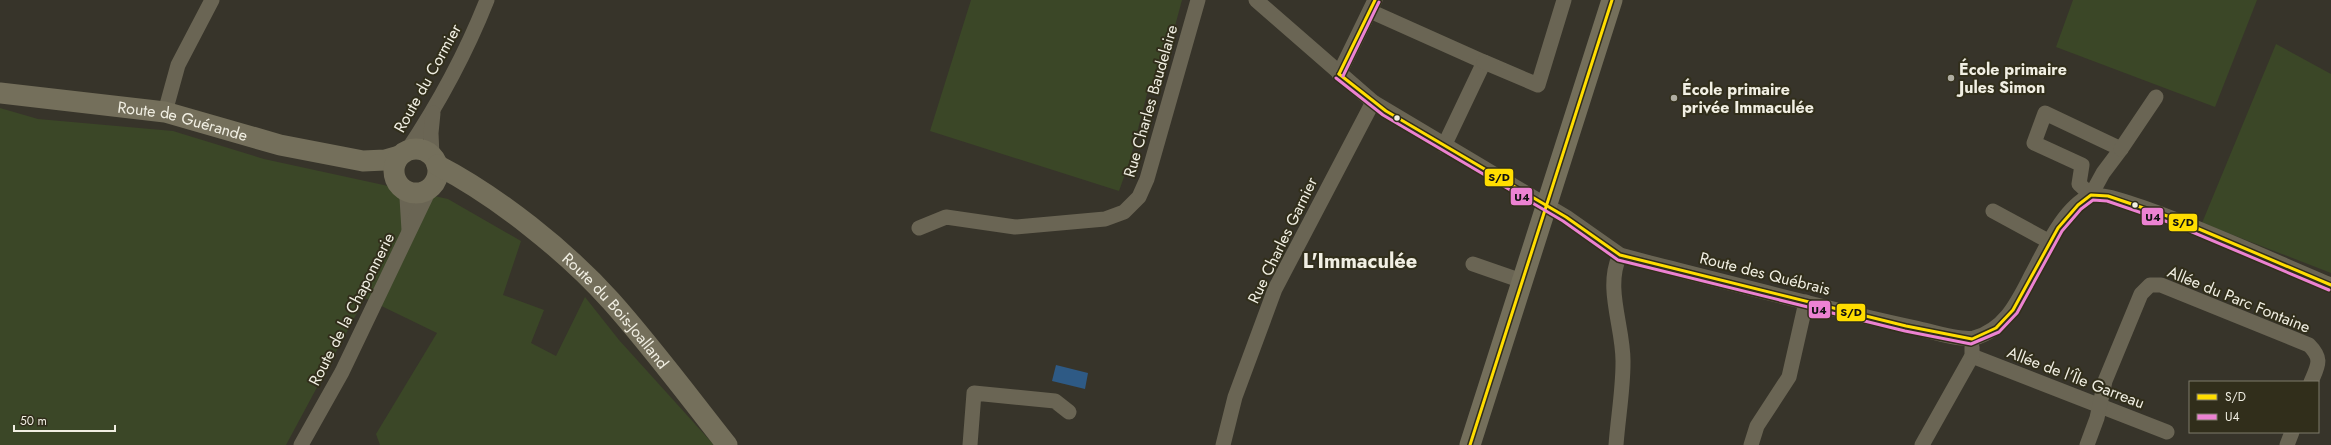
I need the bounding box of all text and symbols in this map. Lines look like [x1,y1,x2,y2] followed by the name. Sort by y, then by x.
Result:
[388,19,467,137] street label: Route du Cormier
[1118,22,1183,180] street label: Rue Charles Baudelaire
[1956,58,2067,99] place label: École primaire Jules Simon
[1946,73,1956,83] marker: École primaire Jules Simon
[1682,78,1814,119] place label: École primaire privée Immaculée
[1669,93,1679,103] marker: École primaire privée Immaculée
[116,96,250,147] street label: Route de Guérande
[1392,113,1402,123] unlabelled marker
[1484,168,1514,187] line badge: S/D
[1488,169,1510,185] text: S/D
[1242,173,1323,307] street label: Rue Charles Garnier
[1510,187,1533,206] line badge: U4
[1514,189,1530,205] text: U4
[2130,200,2140,210] unlabelled marker
[2141,207,2164,226] line badge: U4
[2145,209,2161,225] text: U4
[2168,213,2198,232] line badge: S/D
[2172,214,2194,230] text: S/D
[303,229,400,390] street label: Route de la Chaponnerie
[1697,246,1833,301] street label: Route des Québrais
[557,247,674,374] street label: Route du Bois-Joalland
[1303,247,1417,276] district label: L'Immaculée
[2164,260,2314,339] street label: Allée du Parc Fontaine
[1808,300,1831,319] line badge: U4
[1811,302,1827,318] text: U4
[1836,303,1866,322] line badge: S/D
[1840,304,1862,320] text: S/D
[2004,341,2148,414] street label: Allée de l'Île Garreau
[2189,381,2319,433] legend
[2225,388,2246,406] text: S/D
[14,407,115,433] scale bar
[2225,408,2240,426] text: U4
[20,412,47,430] text: 50 m

